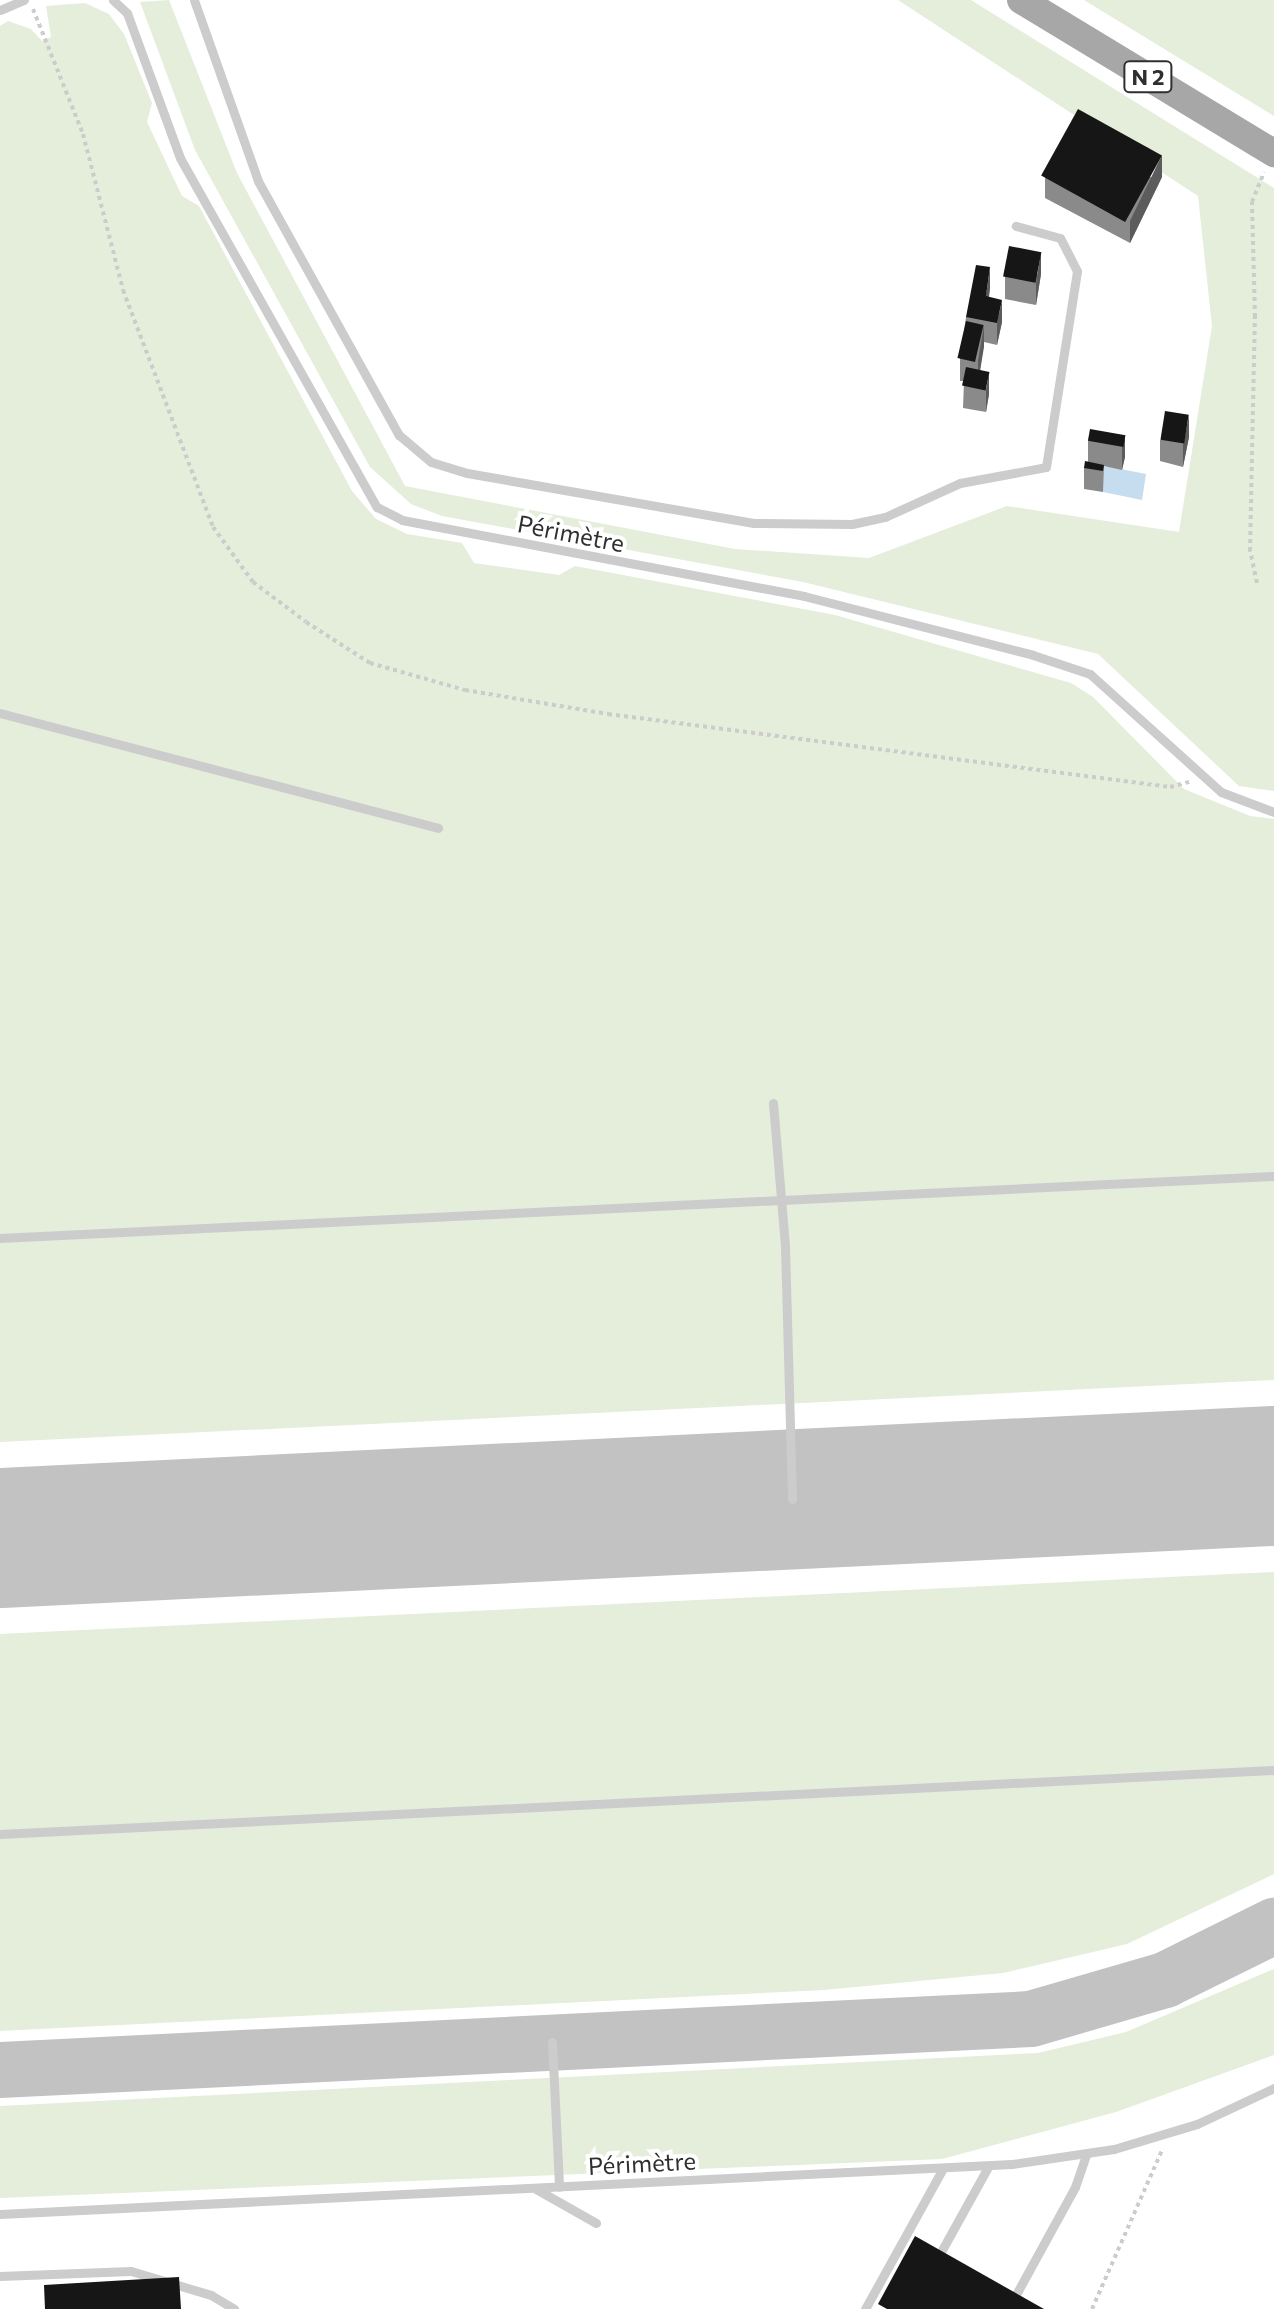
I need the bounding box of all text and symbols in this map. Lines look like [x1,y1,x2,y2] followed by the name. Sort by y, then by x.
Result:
[1122,59,1174,95] road number: N 2
[515,509,627,557] street label: Périmètre
[587,2146,697,2180] street label: Périmètre

